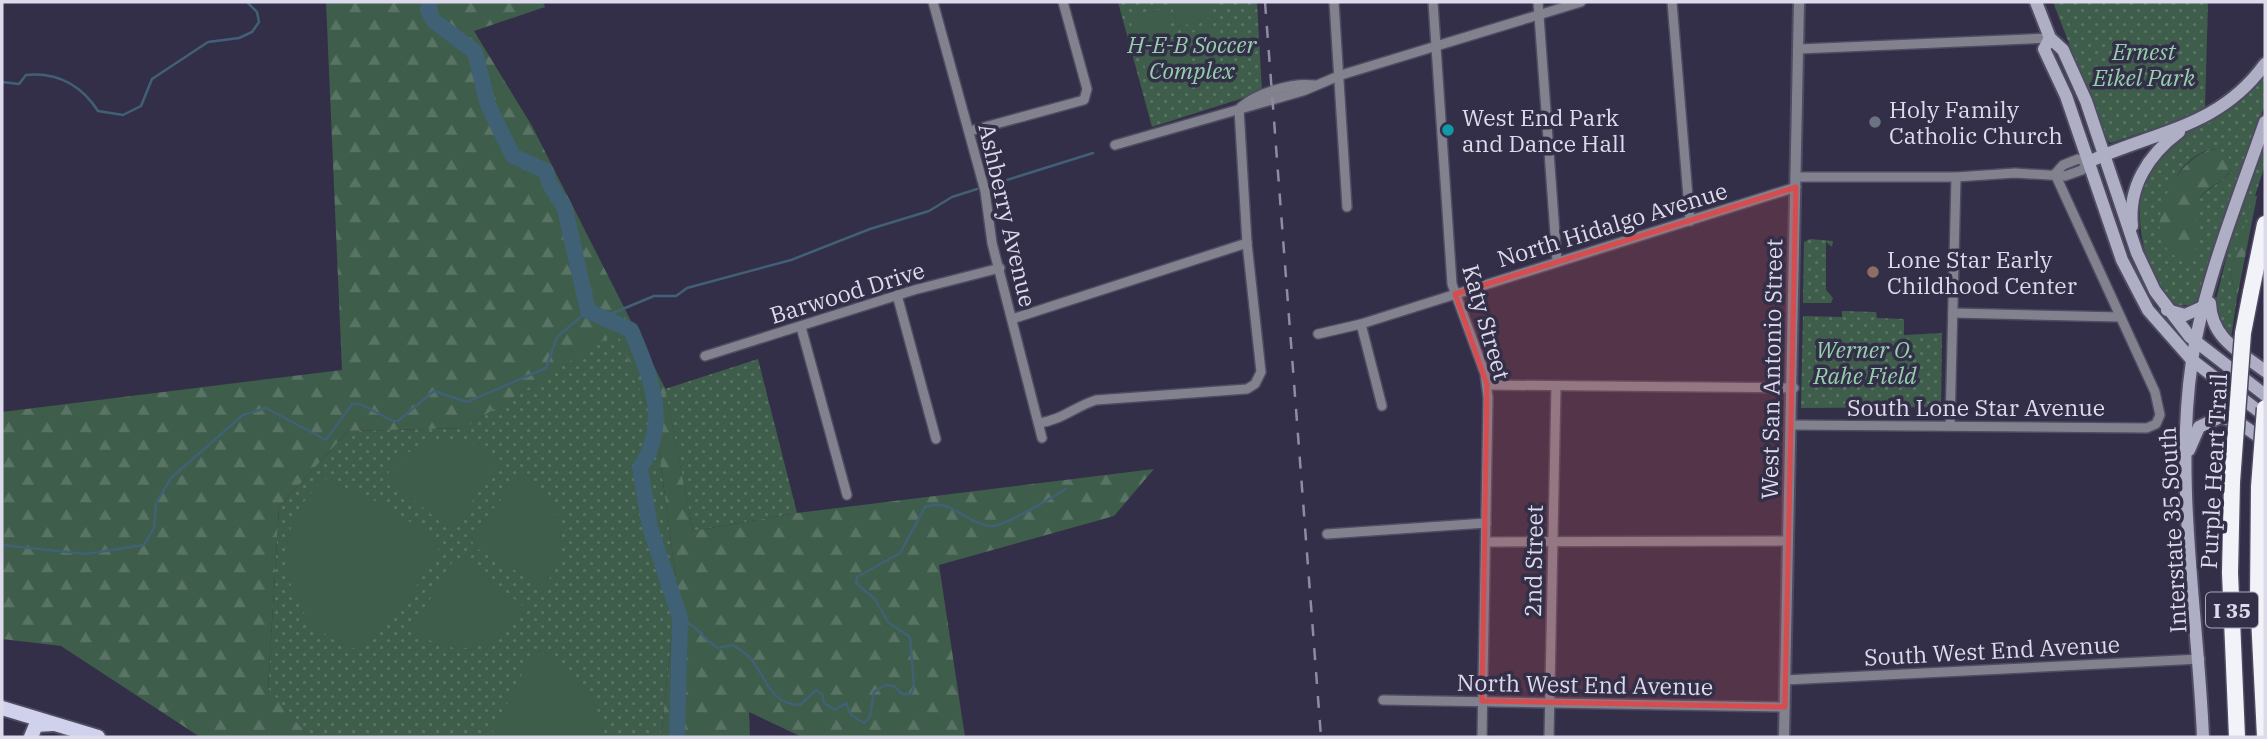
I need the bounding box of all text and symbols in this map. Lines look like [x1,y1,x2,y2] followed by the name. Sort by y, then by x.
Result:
[1127,29,1257,85] park label: H-E-B Soccer Complex
[2092,36,2196,92] park label: Ernest Eikel Park
[1889,94,2063,150] place label: Holy Family Catholic Church
[1462,102,1626,158] place label: West End Park and Dance Hall
[1867,114,1883,130] marker: Holy Family Catholic Church
[972,120,1044,310] street label: Ashberry Avenue
[1440,122,1456,138] marker: West End Park and Dance Hall
[1493,175,1731,273] street label: North Hidalgo Avenue
[1754,238,1788,500] street label: West San Antonio Street
[1887,244,2077,300] place label: Lone Star Early Childhood Center
[766,254,928,330] street label: Barwood Drive
[1456,261,1518,383] street label: Katy Street
[1865,264,1881,280] marker: Lone Star Early Childhood Center
[1813,334,1917,390] park label: Werner O. Rahe Field
[2193,372,2233,570] street label: Purple Heart Trail
[1847,392,2105,422] street label: South Lone Star Avenue
[2152,426,2192,634] street label: Interstate 35 South
[1517,505,1549,617] street label: 2nd Street
[2206,592,2258,628] road number: I 35
[1863,628,2121,672] street label: South West End Avenue
[1456,667,1714,701] street label: North West End Avenue

